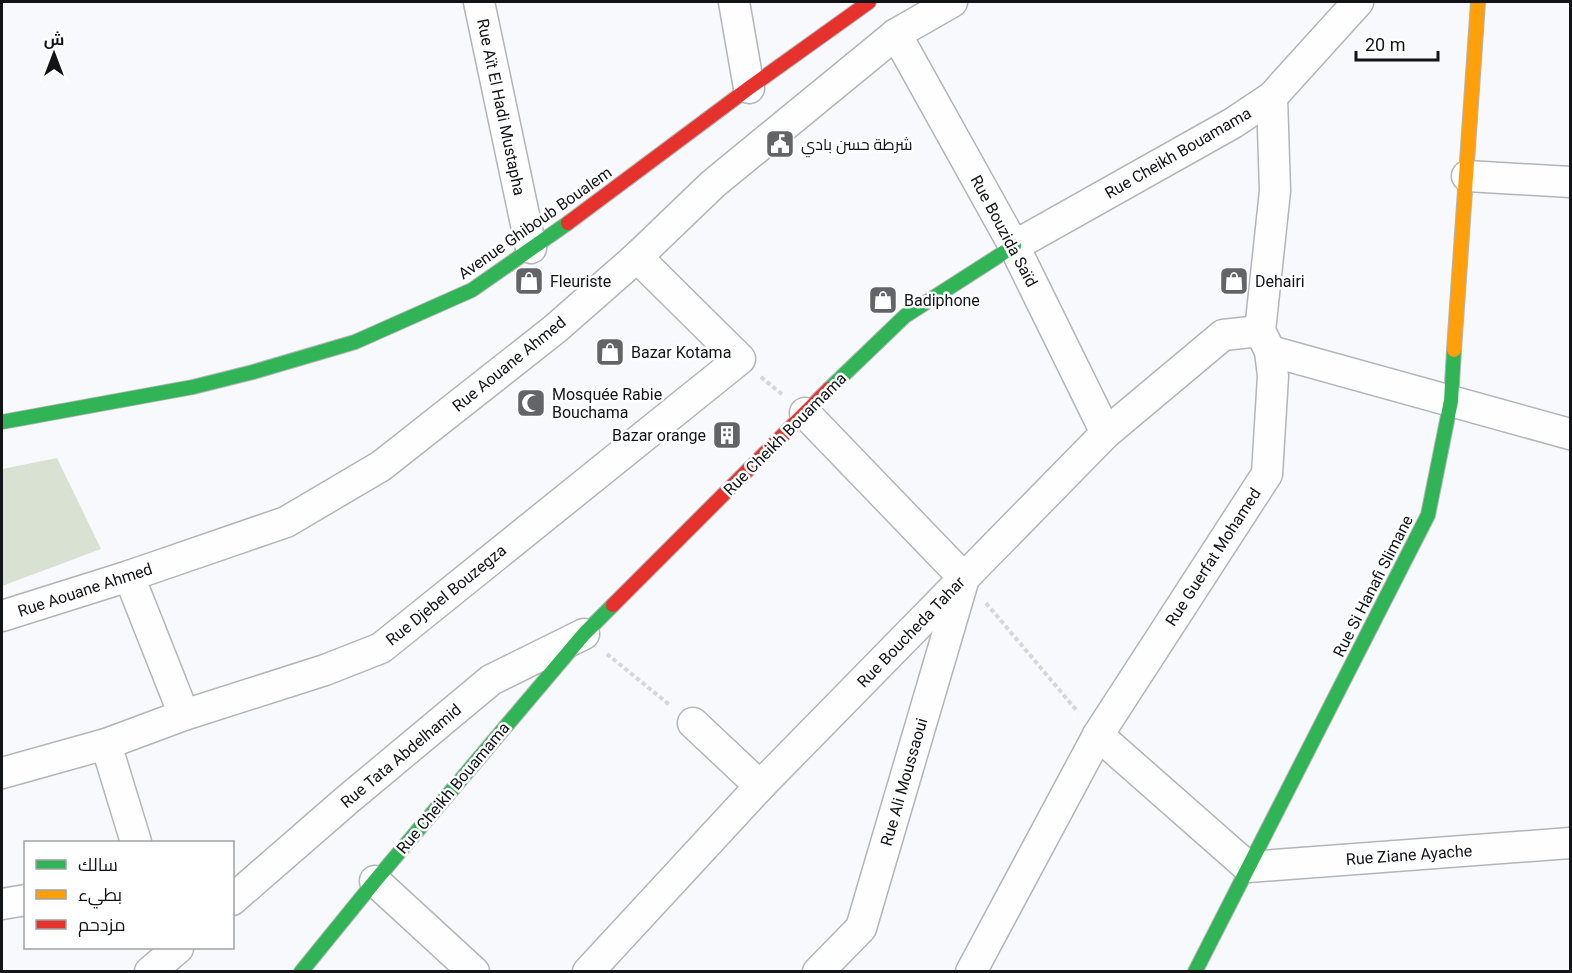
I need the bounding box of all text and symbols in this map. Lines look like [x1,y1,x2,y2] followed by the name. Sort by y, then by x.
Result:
[473,17,529,197] street label: Rue Aït El Hadi Mustapha
[24,24,84,84] north arrow
[1356,24,1438,62] scale bar
[44,30,64,49] text: ش
[1365,34,1405,55] text: 20 m
[1101,103,1255,203] street label: Rue Cheikh Bouamama
[764,128,796,160] public building icon: شرطة حسن بادي
[801,135,912,158] place label: شرطة حسن بادي
[455,163,615,283] street label: Avenue Ghiboub Boualem
[967,172,1041,290] street label: Rue Bouzida Saïd
[513,265,545,297] shop icon: Fleuriste
[1218,265,1250,297] shop icon: Dehairi
[550,272,611,291] place label: Fleuriste
[1255,272,1305,291] place label: Dehairi
[867,284,899,316] shop icon: Badiphone
[904,291,980,310] place label: Badiphone
[449,313,569,415] street label: Rue Aouane Ahmed
[594,336,626,368] shop icon: Bazar Kotama
[631,343,731,362] place label: Bazar Kotama
[720,369,850,499] street label: Rue Cheikh Bouamama
[552,385,662,422] place label: Mosquée Rabie Bouchama
[515,387,547,419] mosque icon: Mosquée Rabie Bouchama
[711,419,743,451] building icon: Bazar orange
[612,426,706,445] place label: Bazar orange
[1161,485,1265,629] street label: Rue Guerfat Mohamed
[1329,512,1417,660] street label: Rue Si Hanafi Slimane
[382,541,510,649] street label: Rue Djebel Bouzegza
[15,559,155,621] street label: Rue Aouane Ahmed
[853,572,969,691] street label: Rue Boucheda Tahar
[337,700,465,812] street label: Rue Tata Abdelhamid
[877,716,931,848] street label: Rue Ali Moussaoui
[392,718,514,858] street label: Rue Cheikh Bouamama
[24,841,234,949] legend
[1345,841,1473,869] street label: Rue Ziane Ayache
[78,854,118,875] text: سالك
[78,884,122,909] text: بطيء
[78,914,126,937] text: مزدحم

